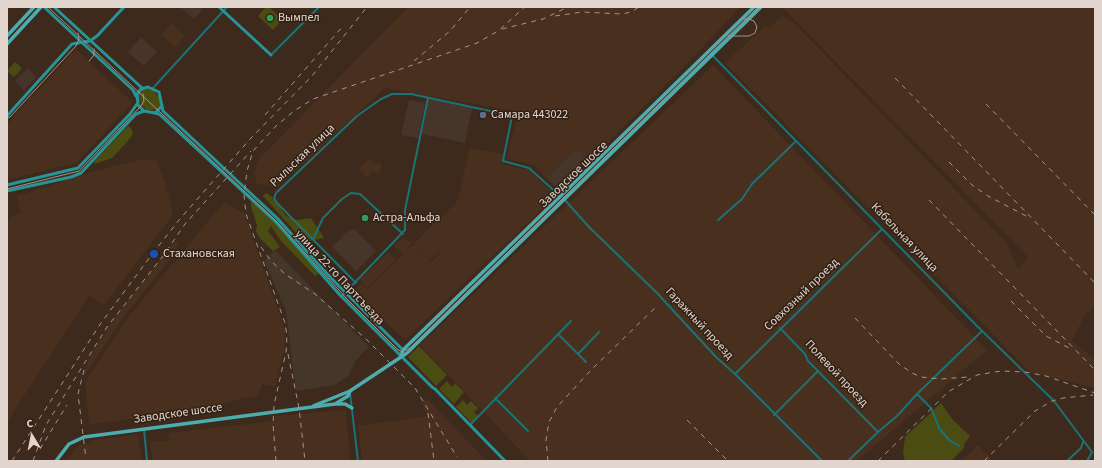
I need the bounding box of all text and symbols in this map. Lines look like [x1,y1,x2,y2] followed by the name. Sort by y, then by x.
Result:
[278,11,320,25] place label: Вымпел
[265,13,275,23] marker: Вымпел
[491,108,568,122] place label: Самара 443022
[478,110,488,120] marker: Самара 443022
[268,121,338,191] street label: Рыльская улица
[537,139,611,211] street label: Заводское шоссе
[867,200,941,276] street label: Кабельная улица
[373,211,440,225] place label: Астра-Альфа
[360,213,370,223] marker: Астра-Альфа
[291,227,387,329] street label: улица 22-го Партсъезда
[163,247,235,261] place label: Стахановская
[148,248,160,260] marker: Стахановская
[762,256,842,334] street label: Совхозный проезд
[662,285,736,363] street label: Гаражный проезд
[801,338,871,410] street label: Полевой проезд
[133,401,223,427] street label: Заводское шоссе
[12,416,52,456] north arrow
[25,416,34,432] text: С

